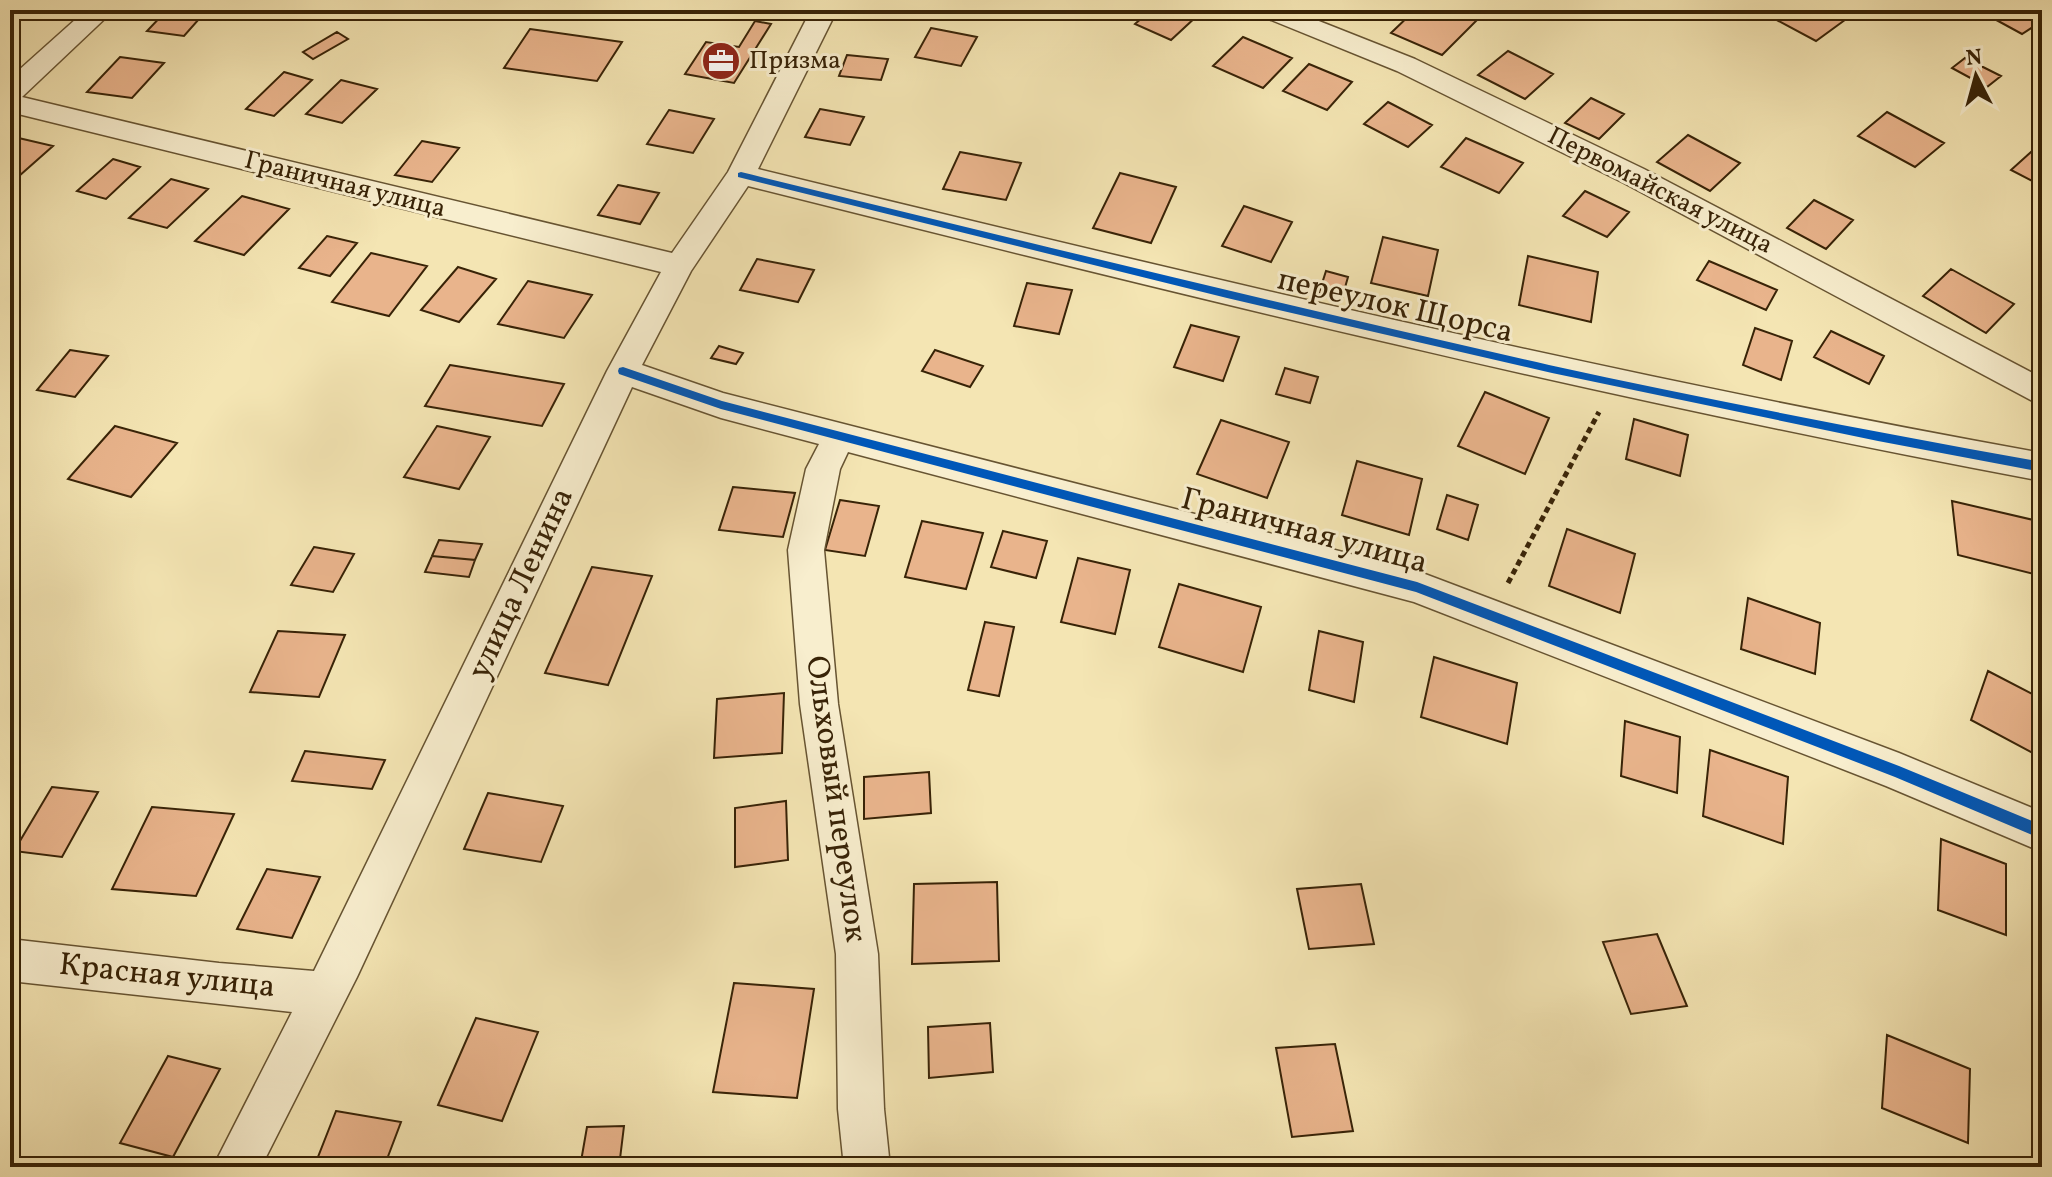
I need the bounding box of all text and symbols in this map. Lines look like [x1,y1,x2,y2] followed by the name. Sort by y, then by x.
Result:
[1936,36,2016,116] north arrow
[700,40,742,82] office icon: Призма
[1965,42,1984,75] text: N
[749,43,841,79] place label: Призма
[1541,119,1779,263] street label: Первомайская улица
[241,143,449,227] street label: Граничная улица
[1273,258,1517,356] street label: переулок Щорса
[1176,478,1432,586] street label: Граничная улица
[458,481,586,687] street label: улица Ленина
[793,653,877,945] street label: Ольховый переулок
[57,944,277,1010] street label: Красная улица

